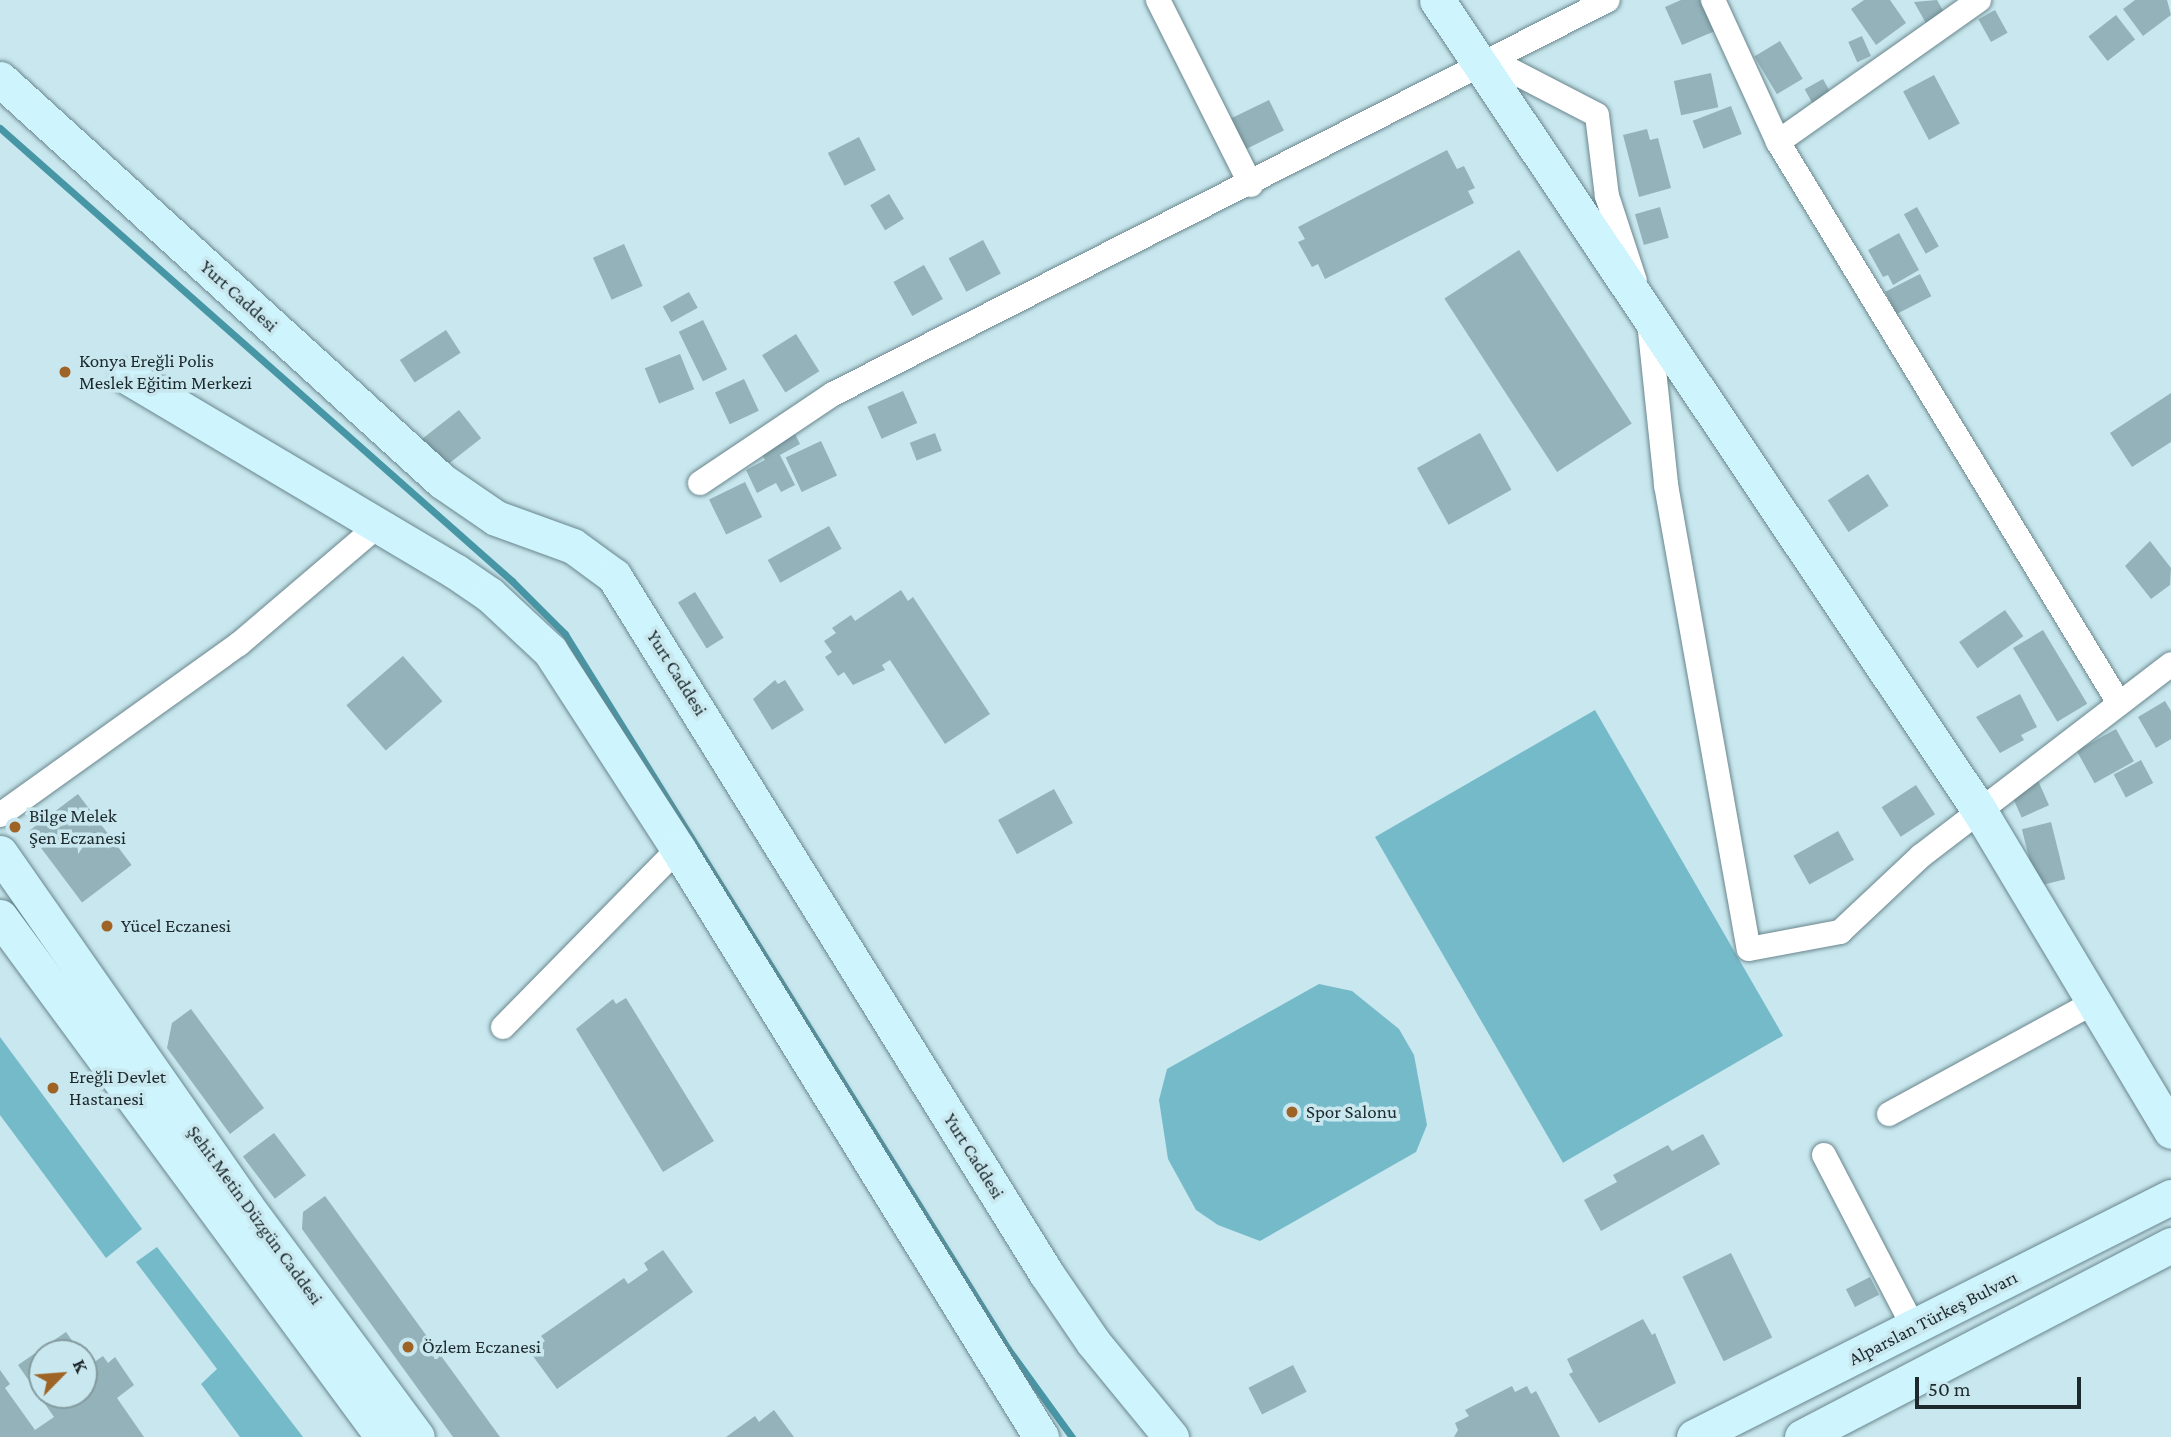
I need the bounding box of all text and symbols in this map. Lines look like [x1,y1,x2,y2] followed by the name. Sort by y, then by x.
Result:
[195,255,283,337] street label: Yurt Caddesi
[79,350,252,394] place label: Konya Ereğli Polis Meslek Eğitim Merkezi
[57,364,73,380] marker: Konya Ereğli Polis Meslek Eğitim Merkezi
[642,626,712,720] street label: Yurt Caddesi
[29,805,126,849] place label: Bilge Melek Şen Eczanesi
[7,819,23,835] marker: Bilge Melek Şen Eczanesi
[121,915,231,937] place label: Yücel Eczanesi
[99,918,115,934] marker: Yücel Eczanesi
[69,1066,166,1110] place label: Ereğli Devlet Hastanesi
[43,1078,63,1098] marker: Ereğli Devlet Hastanesi
[1306,1101,1397,1123] place label: Spor Salonu
[1284,1104,1300,1120] marker: Spor Salonu
[939,1109,1009,1203] street label: Yurt Caddesi
[182,1121,328,1309] street label: Şehit Metin Düzgün Caddesi
[1845,1266,2021,1370] street label: Alparslan Türkeş Bulvarı
[422,1336,541,1358] place label: Özlem Eczanesi
[28,1339,98,1409] north arrow
[400,1339,416,1355] marker: Özlem Eczanesi
[69,1356,93,1376] text: K
[1919,1364,2085,1408] scale bar
[1928,1377,1971,1401] text: 50 m

